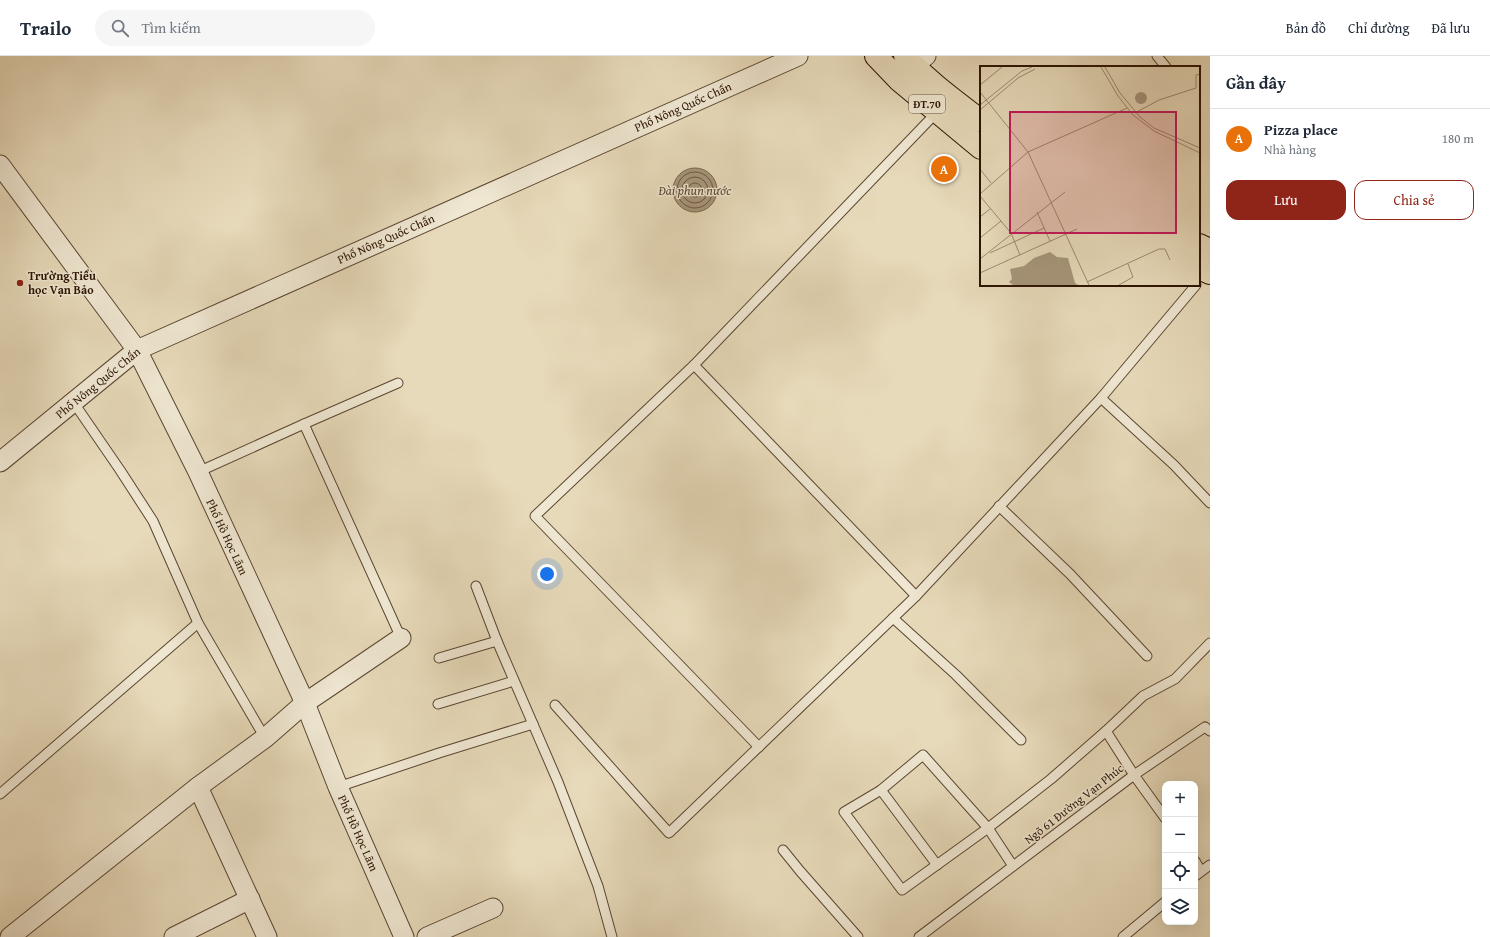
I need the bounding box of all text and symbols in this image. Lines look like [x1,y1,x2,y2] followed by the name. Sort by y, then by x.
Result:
[95,10,375,46] search box
[20,14,71,42] text: Trailo
[109,17,131,39] icon: search
[141,17,201,38] text: Tìm kiếm
[1286,18,1326,38] text: Bản đồ
[1348,18,1409,38] text: Chỉ đường
[1431,18,1470,38] text: Đã lưu
[980,66,1200,286] inset map
[1226,70,1286,95] text: Gần đây
[631,77,734,136] street label: Phố Nông Quốc Chấn
[909,95,945,113] road number: ĐT.70
[1264,119,1338,140] text: Pizza place
[1235,129,1243,148] text: A
[1442,129,1474,148] text: 180 m
[1264,140,1316,159] text: Nhà hàng
[931,154,957,184] pin: A
[1226,180,1346,220] button: Lưu
[1354,180,1474,220] button: Chia sẻ
[657,181,732,200] water label: Đài phun nước
[334,209,437,268] street label: Phố Nông Quốc Chấn
[28,267,96,298] place label: Trường Tiểu học Vạn Bảo
[15,278,25,288] marker: Trường Tiểu học Vạn Bảo
[52,343,144,422] street label: Phố Nông Quốc Chấn
[202,496,253,578] street label: Phố Hồ Học Lãm
[537,564,557,584] your location
[1021,759,1127,848] street label: Ngõ 61 Đường Vạn Phúc
[1162,781,1198,925] map controls
[1162,781,1198,817] button: +
[334,792,383,874] street label: Phố Hồ Học Lãm
[1162,817,1198,853] button: −
[1162,853,1198,889] button: locate
[1162,889,1198,925] button: layers

